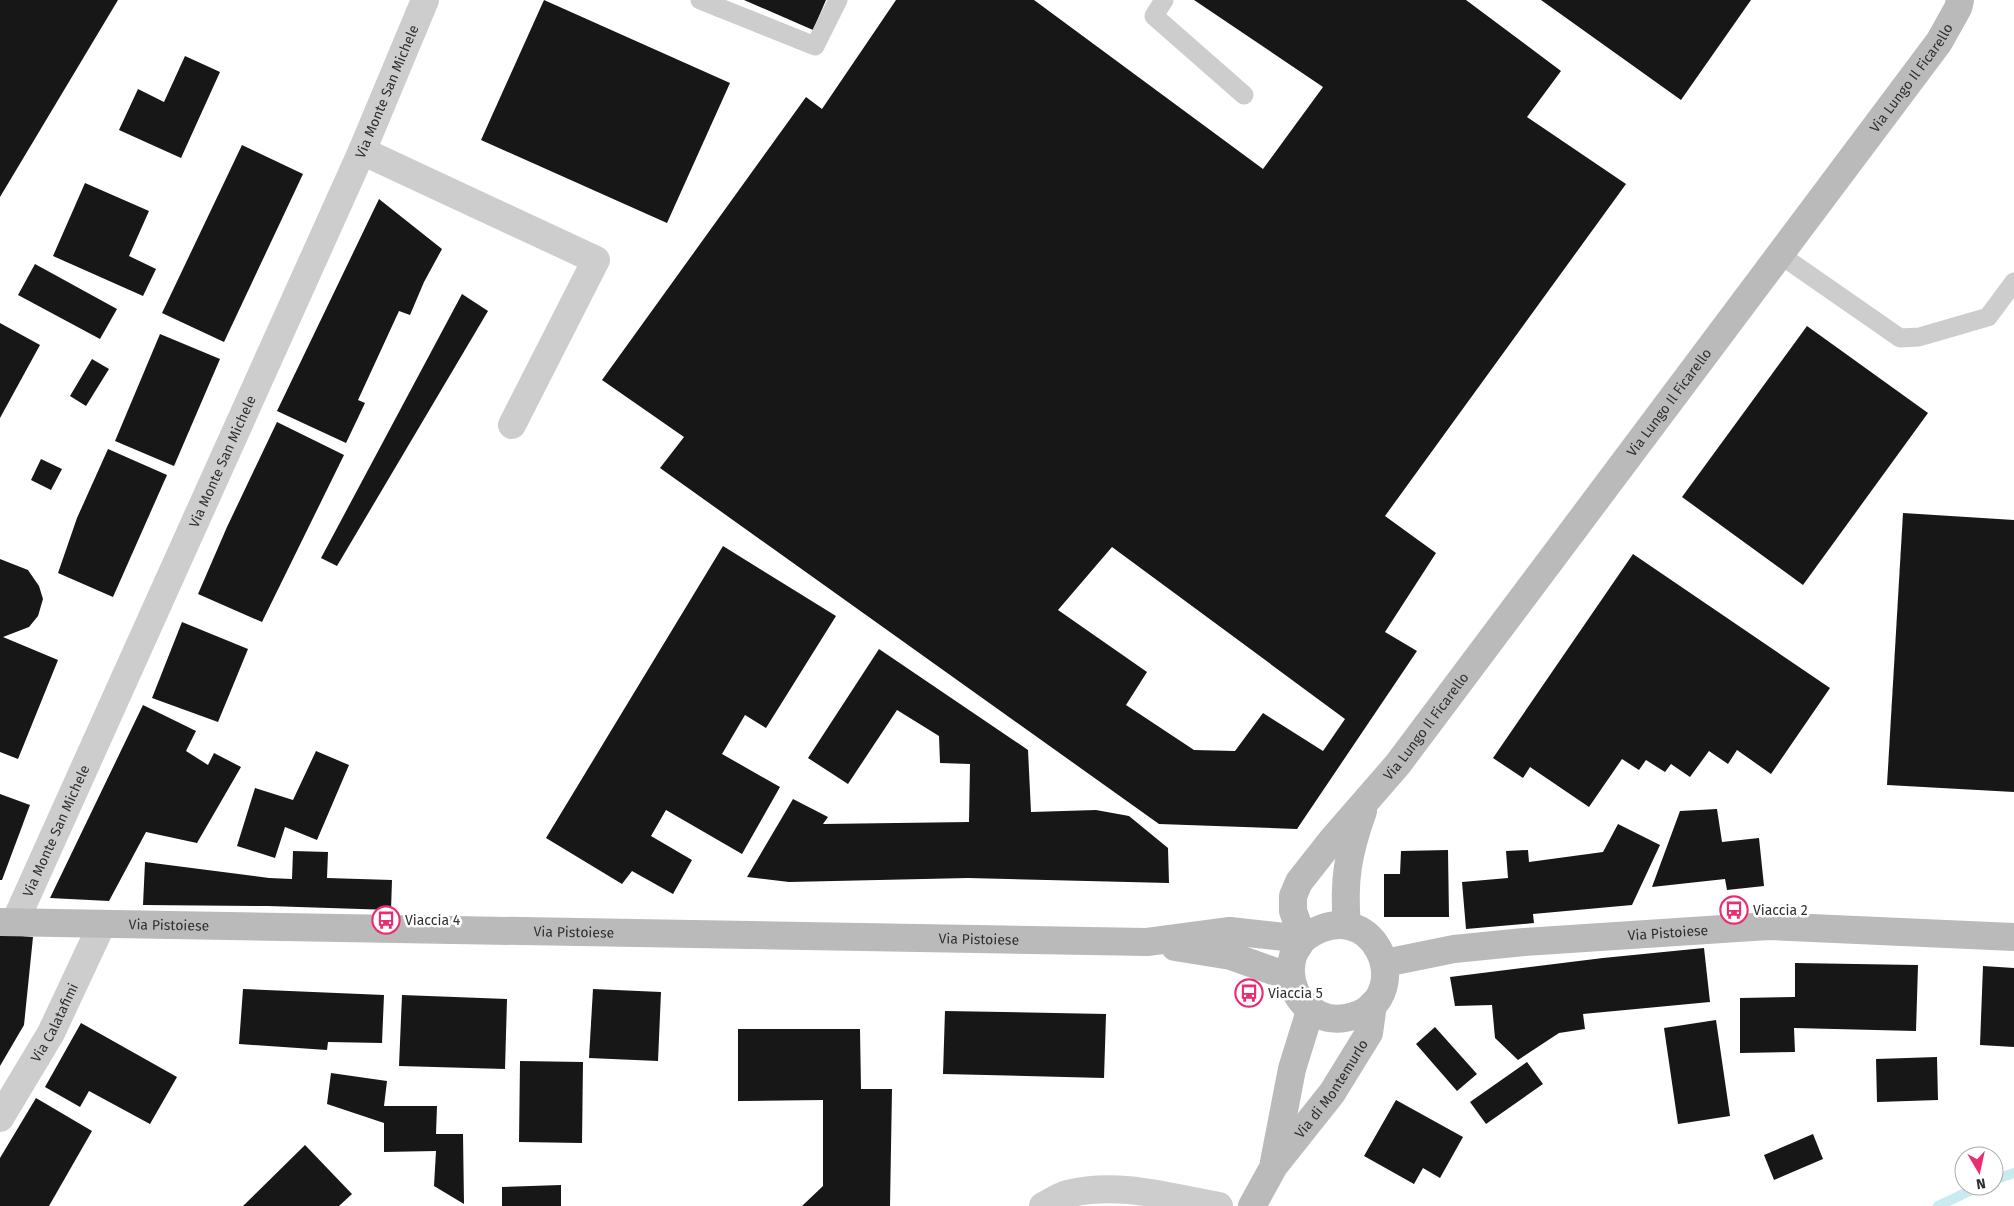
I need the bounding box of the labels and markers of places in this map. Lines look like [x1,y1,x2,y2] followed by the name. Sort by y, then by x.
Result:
[1719,895,1749,925] bus stop icon: Viaccia 2
[1753,902,1808,919] place label: Viaccia 2
[371,905,401,935] bus stop icon: Viaccia 4
[405,912,461,929] place label: Viaccia 4
[1234,978,1264,1008] bus stop icon: Viaccia 5
[1268,985,1323,1002] place label: Viaccia 5

